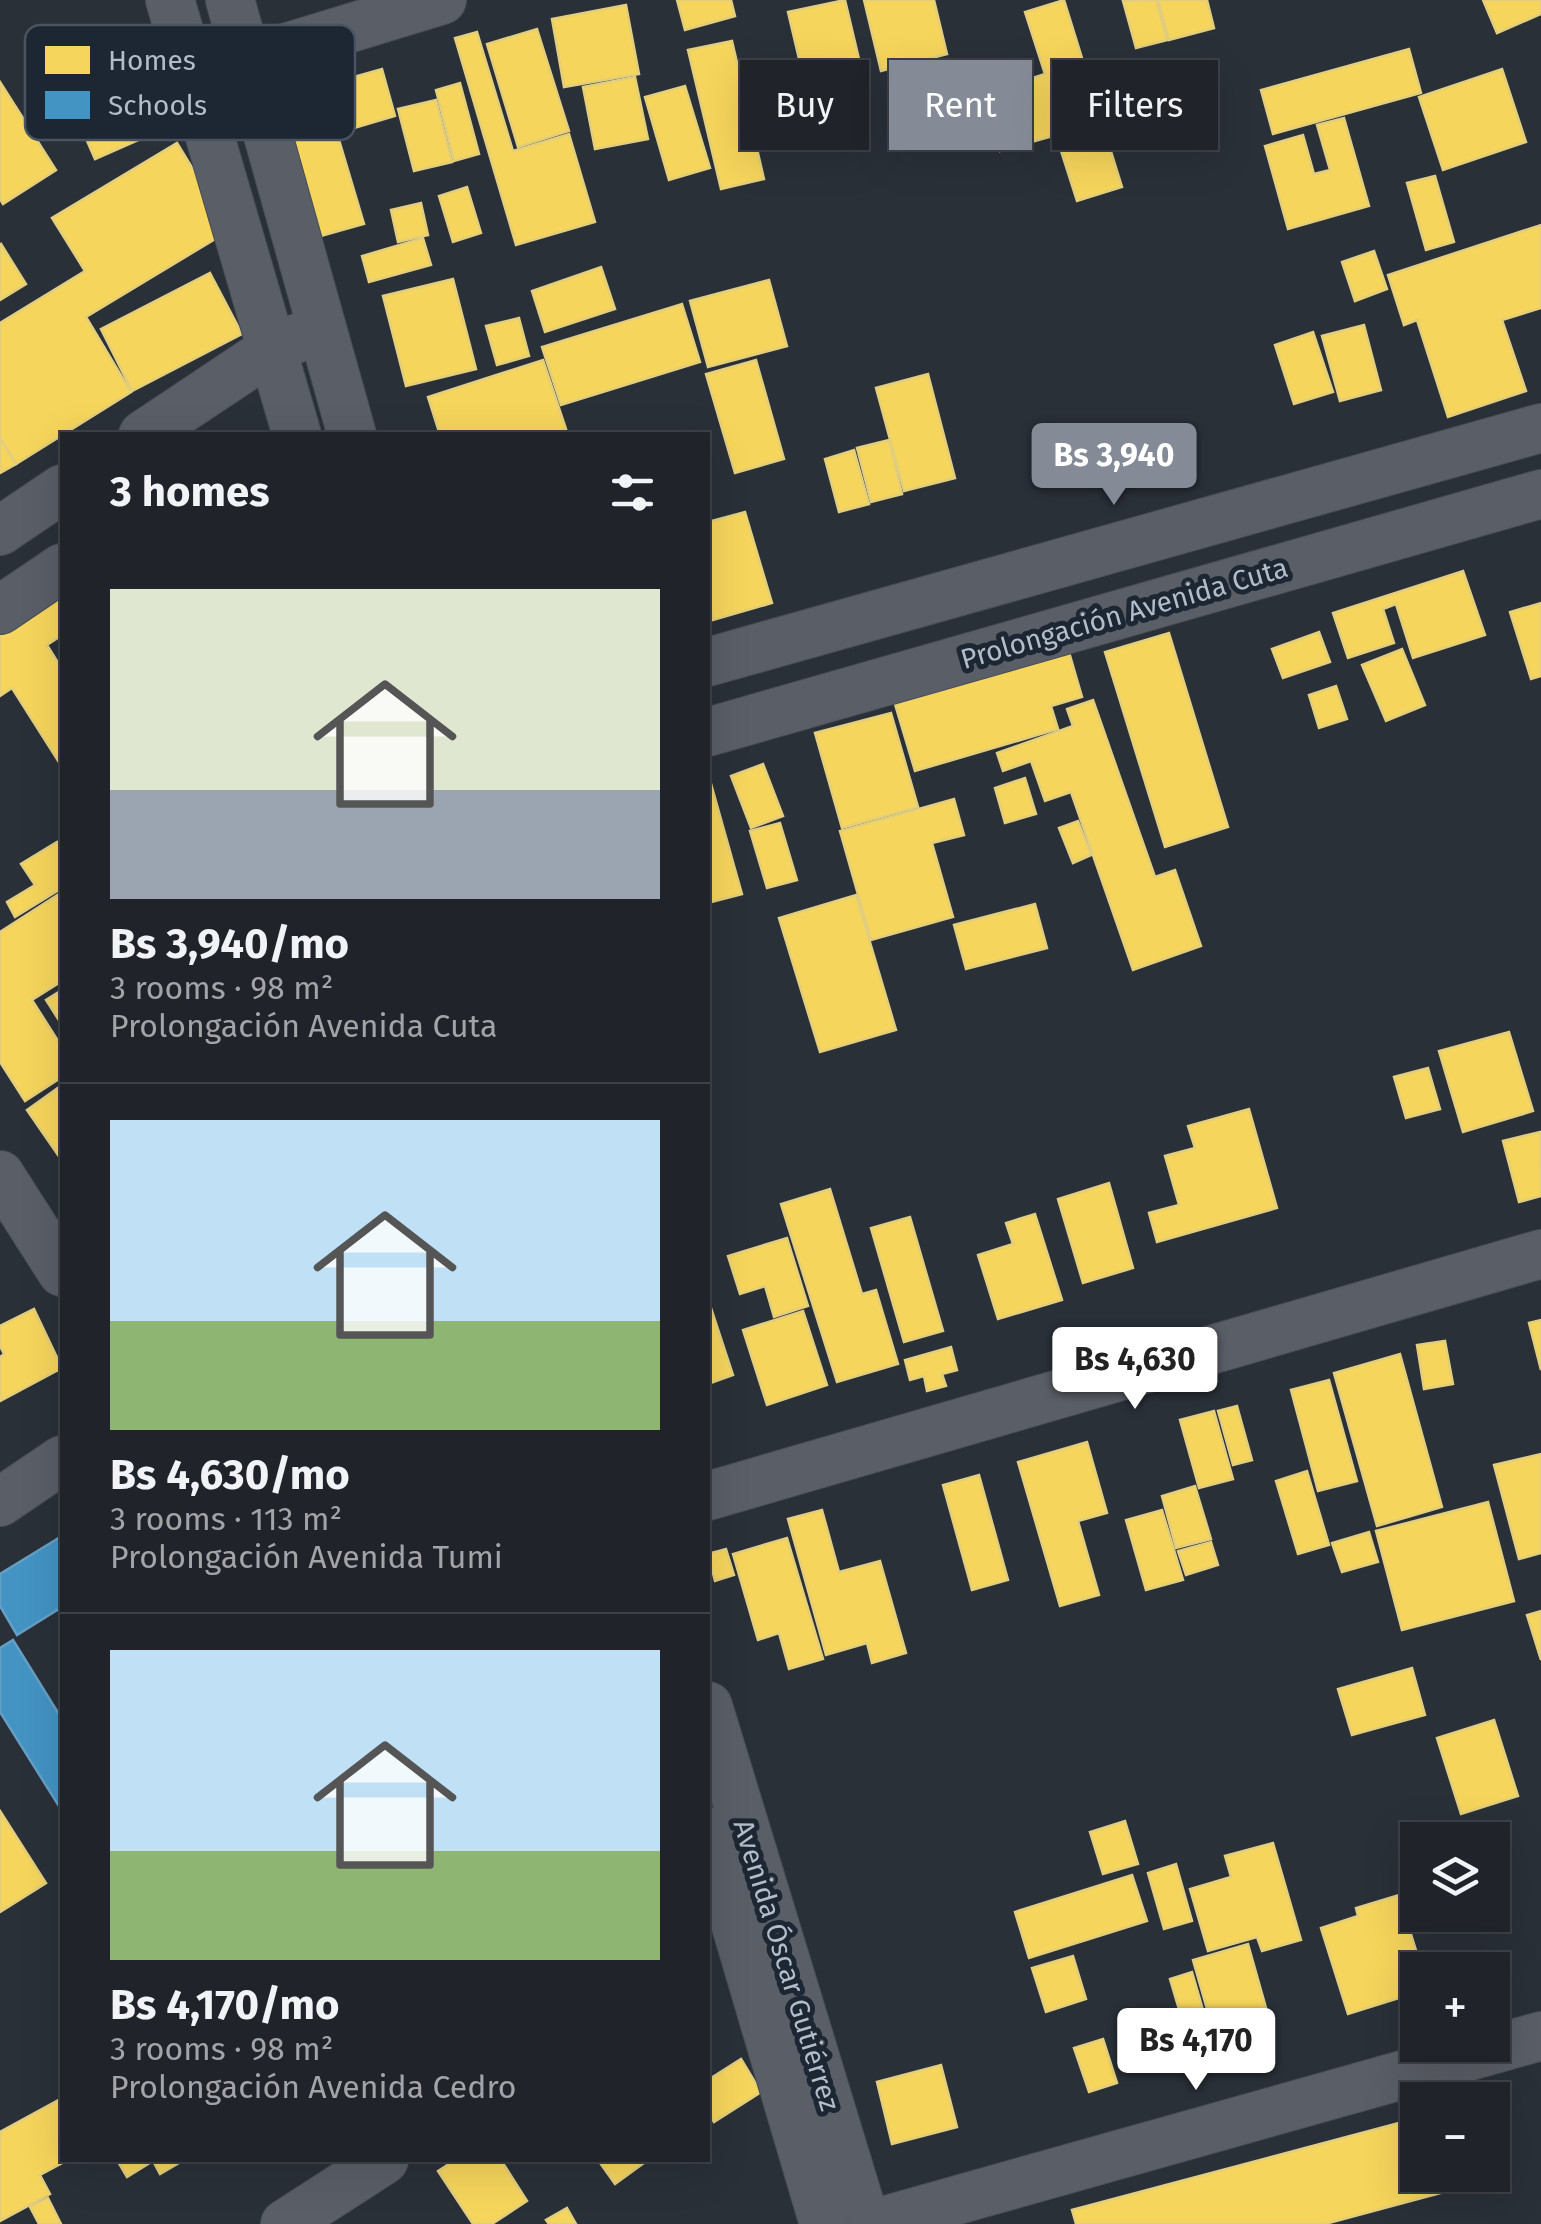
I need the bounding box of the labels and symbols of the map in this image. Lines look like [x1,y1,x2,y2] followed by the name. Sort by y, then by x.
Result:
[25,25,355,140] legend
[108,44,196,77] text: Homes
[108,89,207,122] text: Schools
[1011,423,1217,508] pin: Bs 3,940
[957,551,1292,676] street label: Prolongación Avenida Cuta
[1032,1327,1238,1412] pin: Bs 4,630
[726,1815,847,2115] street label: Avenida Óscar Gutiérrez
[1093,2008,1299,2093] pin: Bs 4,170

